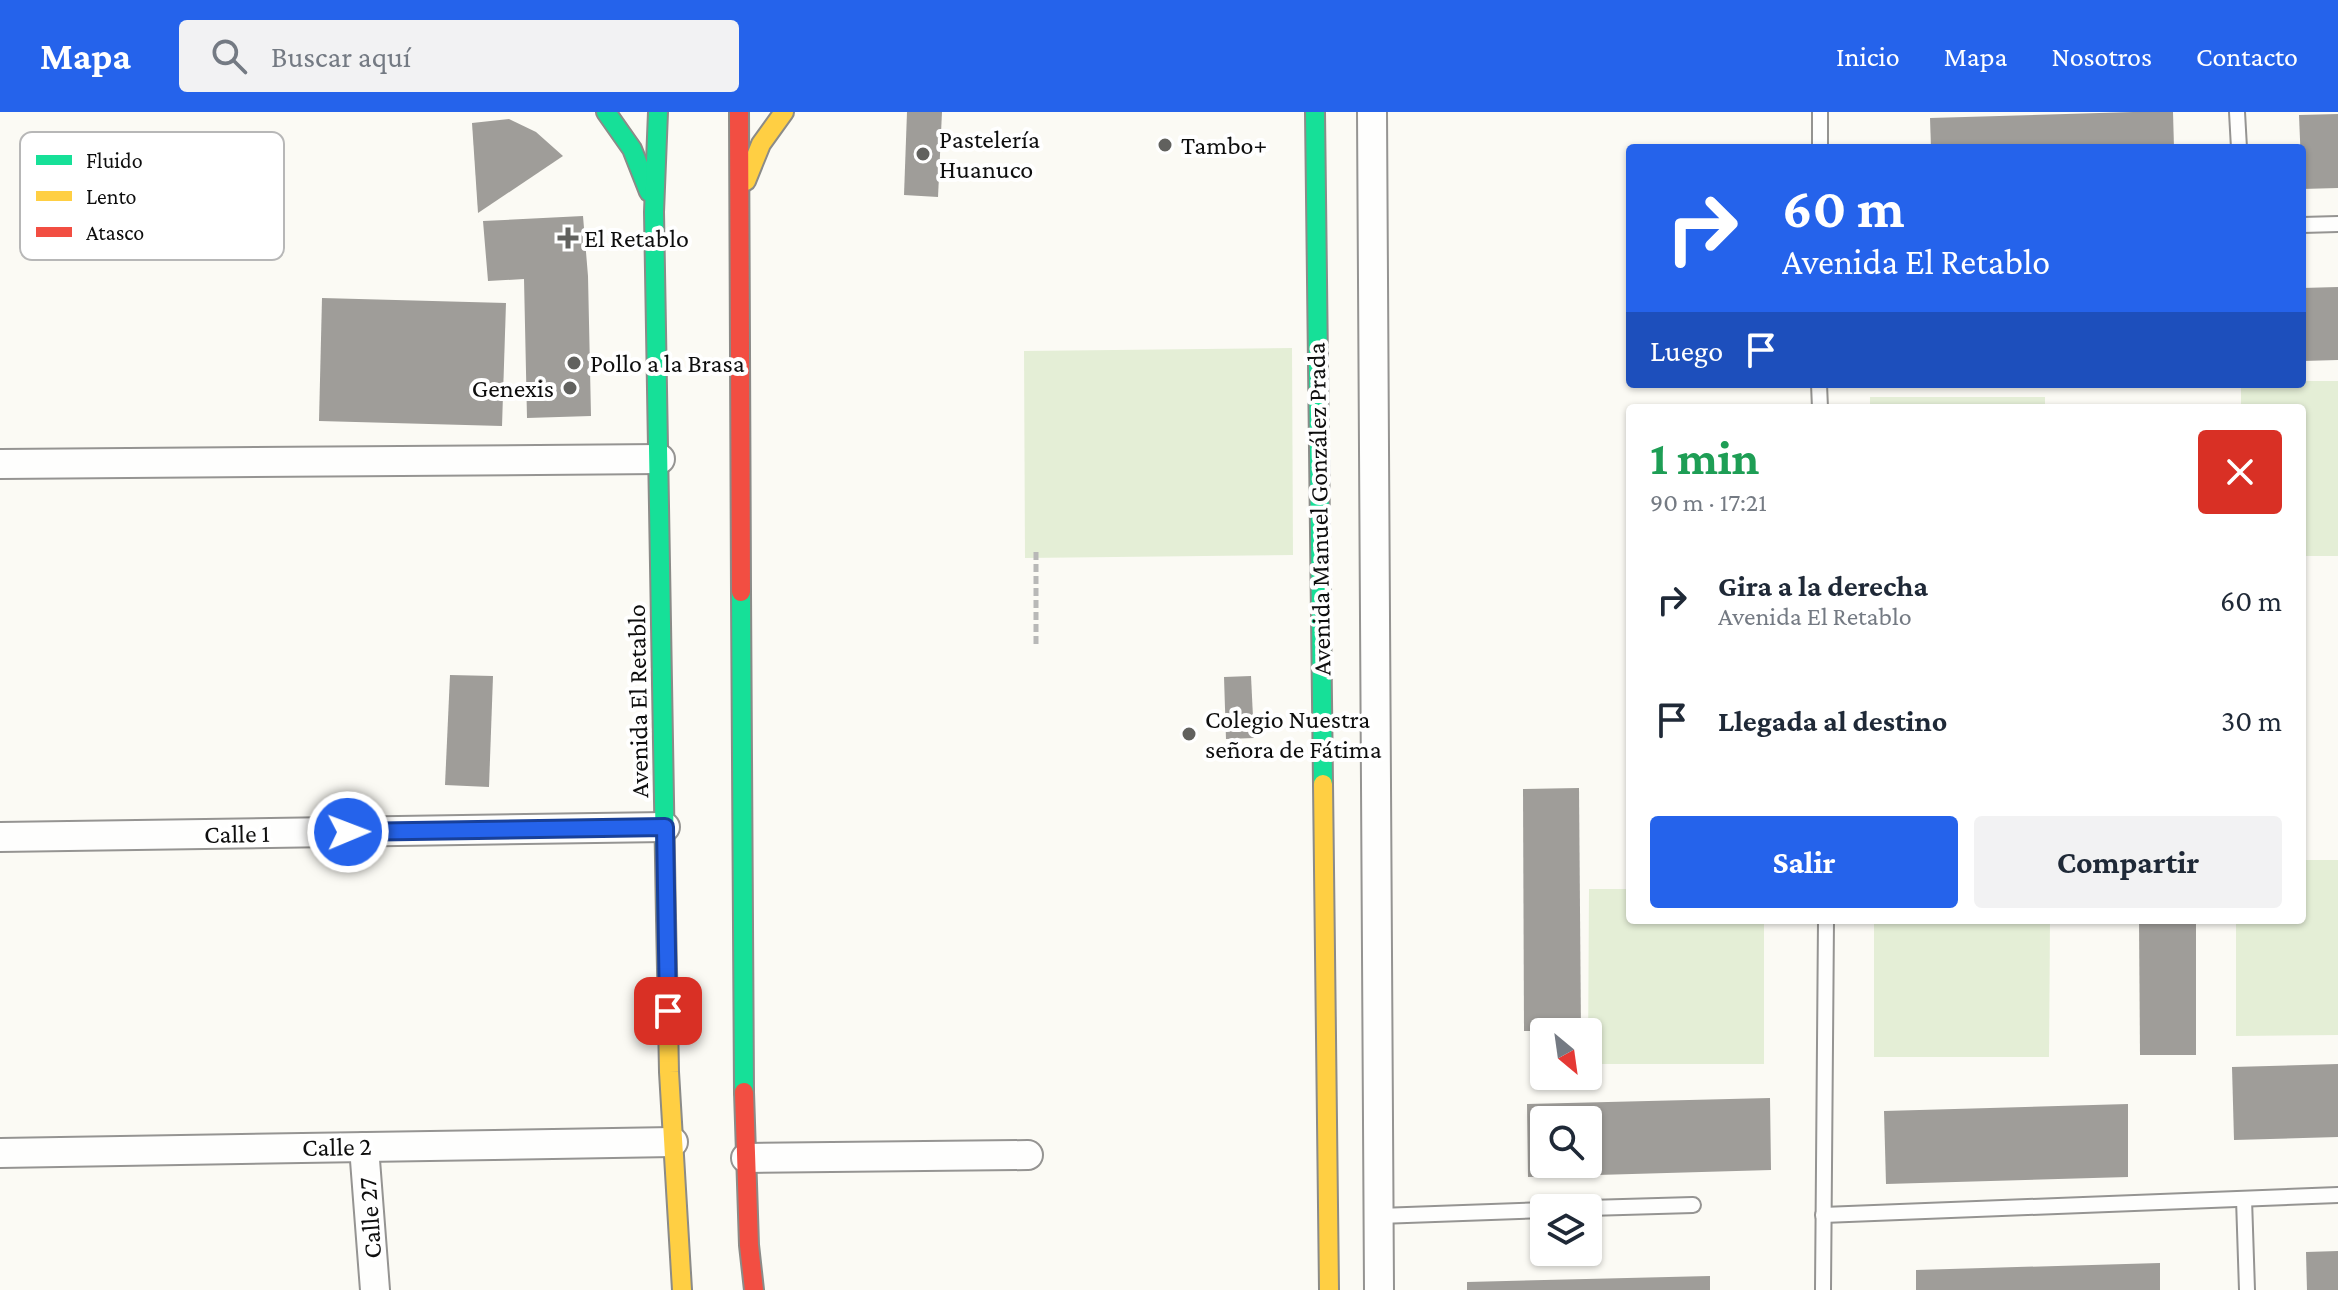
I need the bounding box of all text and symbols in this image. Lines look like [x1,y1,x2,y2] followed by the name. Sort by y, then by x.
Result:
[179,20,739,92] search box
[207,34,251,78] icon: search
[40,35,131,77] text: Mapa
[271,40,411,73] text: Buscar aquí
[1836,41,1900,72] text: Inicio
[1944,41,2007,72] text: Mapa
[2051,41,2152,72] text: Nosotros
[2196,41,2298,72] text: Contacto
[939,125,1040,184] place label: Pastelería Huanuco
[1181,131,1267,160] place label: Tambo+
[20,132,284,260] legend
[1156,136,1174,154] marker: Tambo+
[914,145,932,163] marker: Pastelería Huanuco
[86,148,143,173] text: Fluido
[1650,176,1754,280] icon: right
[1782,177,1905,239] text: 60 m
[86,184,137,209] text: Lento
[86,220,144,245] text: Atasco
[584,224,689,253] place label: El Retablo
[559,229,577,247] marker: El Retablo
[1782,242,2050,282] text: Avenida El Retablo
[1739,328,1783,372] icon: arrive
[1650,334,1723,367] text: Luego
[1302,342,1336,676] street label: Avenida Manuel González Prada
[590,349,745,378] place label: Pollo a la Brasa
[565,354,583,372] marker: Pollo a la Brasa
[472,374,554,403] place label: Genexis
[561,379,579,397] marker: Genexis
[2198,430,2282,514] button: close
[1650,431,1759,484] text: 1 min
[1650,488,1767,517] text: 90 m · 17:21
[1718,569,1928,602] text: Gira a la derecha
[1650,578,1694,622] icon: right
[2220,584,2282,617] text: 60 m
[1718,602,1912,631] text: Avenida El Retablo
[622,604,654,798] street label: Avenida El Retablo
[1650,698,1694,742] icon: arrive
[1718,704,1947,737] text: Llegada al destino
[2221,704,2282,737] text: 30 m
[1205,705,1382,764] place label: Colegio Nuestra señora de Fátima
[1180,725,1198,743] marker: Colegio Nuestra señora de Fátima
[306,790,390,874] position arrow
[1650,816,1958,908] button: Salir
[1974,816,2282,908] button: Compartir
[204,819,270,849] street label: Calle 1
[634,977,702,1045] pin
[646,989,690,1033] icon: arrive
[1530,1018,1602,1090] north arrow
[1530,1018,1602,1266] map controls
[1530,1106,1602,1178] button: search
[302,1132,372,1162] street label: Calle 2
[353,1176,387,1260] street label: Calle 27
[1530,1194,1602,1266] button: layers

